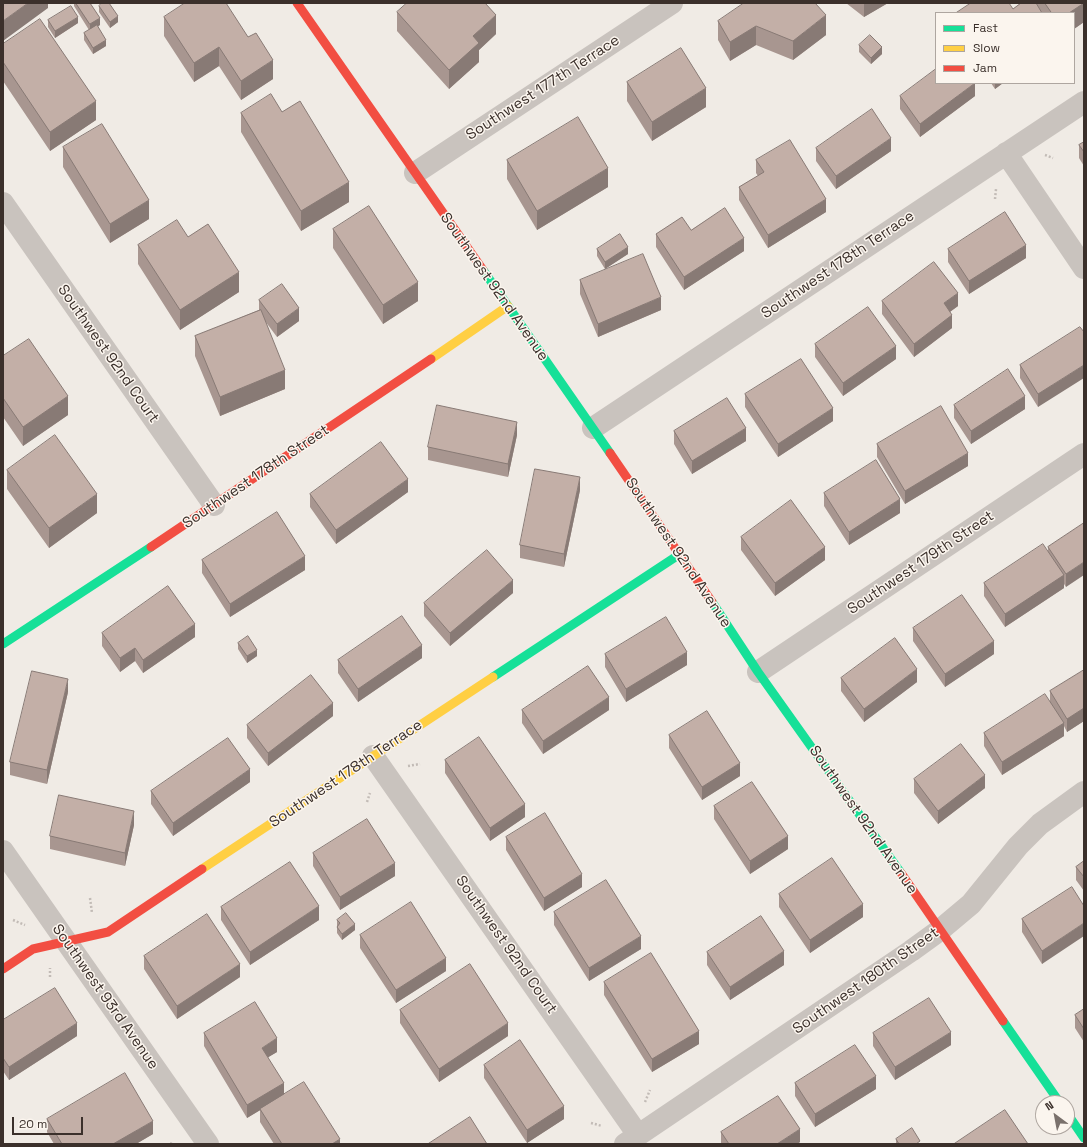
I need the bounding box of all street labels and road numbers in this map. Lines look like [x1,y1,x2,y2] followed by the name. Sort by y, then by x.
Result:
[463,32,623,144] street label: Southwest 177th Terrace
[758,207,918,323] street label: Southwest 178th Terrace
[436,209,552,365] street label: Southwest 92nd Avenue
[53,281,163,427] street label: Southwest 92nd Court
[179,421,333,533] street label: Southwest 178th Street
[621,475,735,631] street label: Southwest 92nd Avenue
[844,507,998,619] street label: Southwest 179th Street
[266,716,426,832] street label: Southwest 178th Terrace
[805,742,921,898] street label: Southwest 92nd Avenue
[451,872,561,1018] street label: Southwest 92nd Court
[48,921,162,1073] street label: Southwest 93rd Avenue
[790,924,942,1038] street label: Southwest 180th Street

